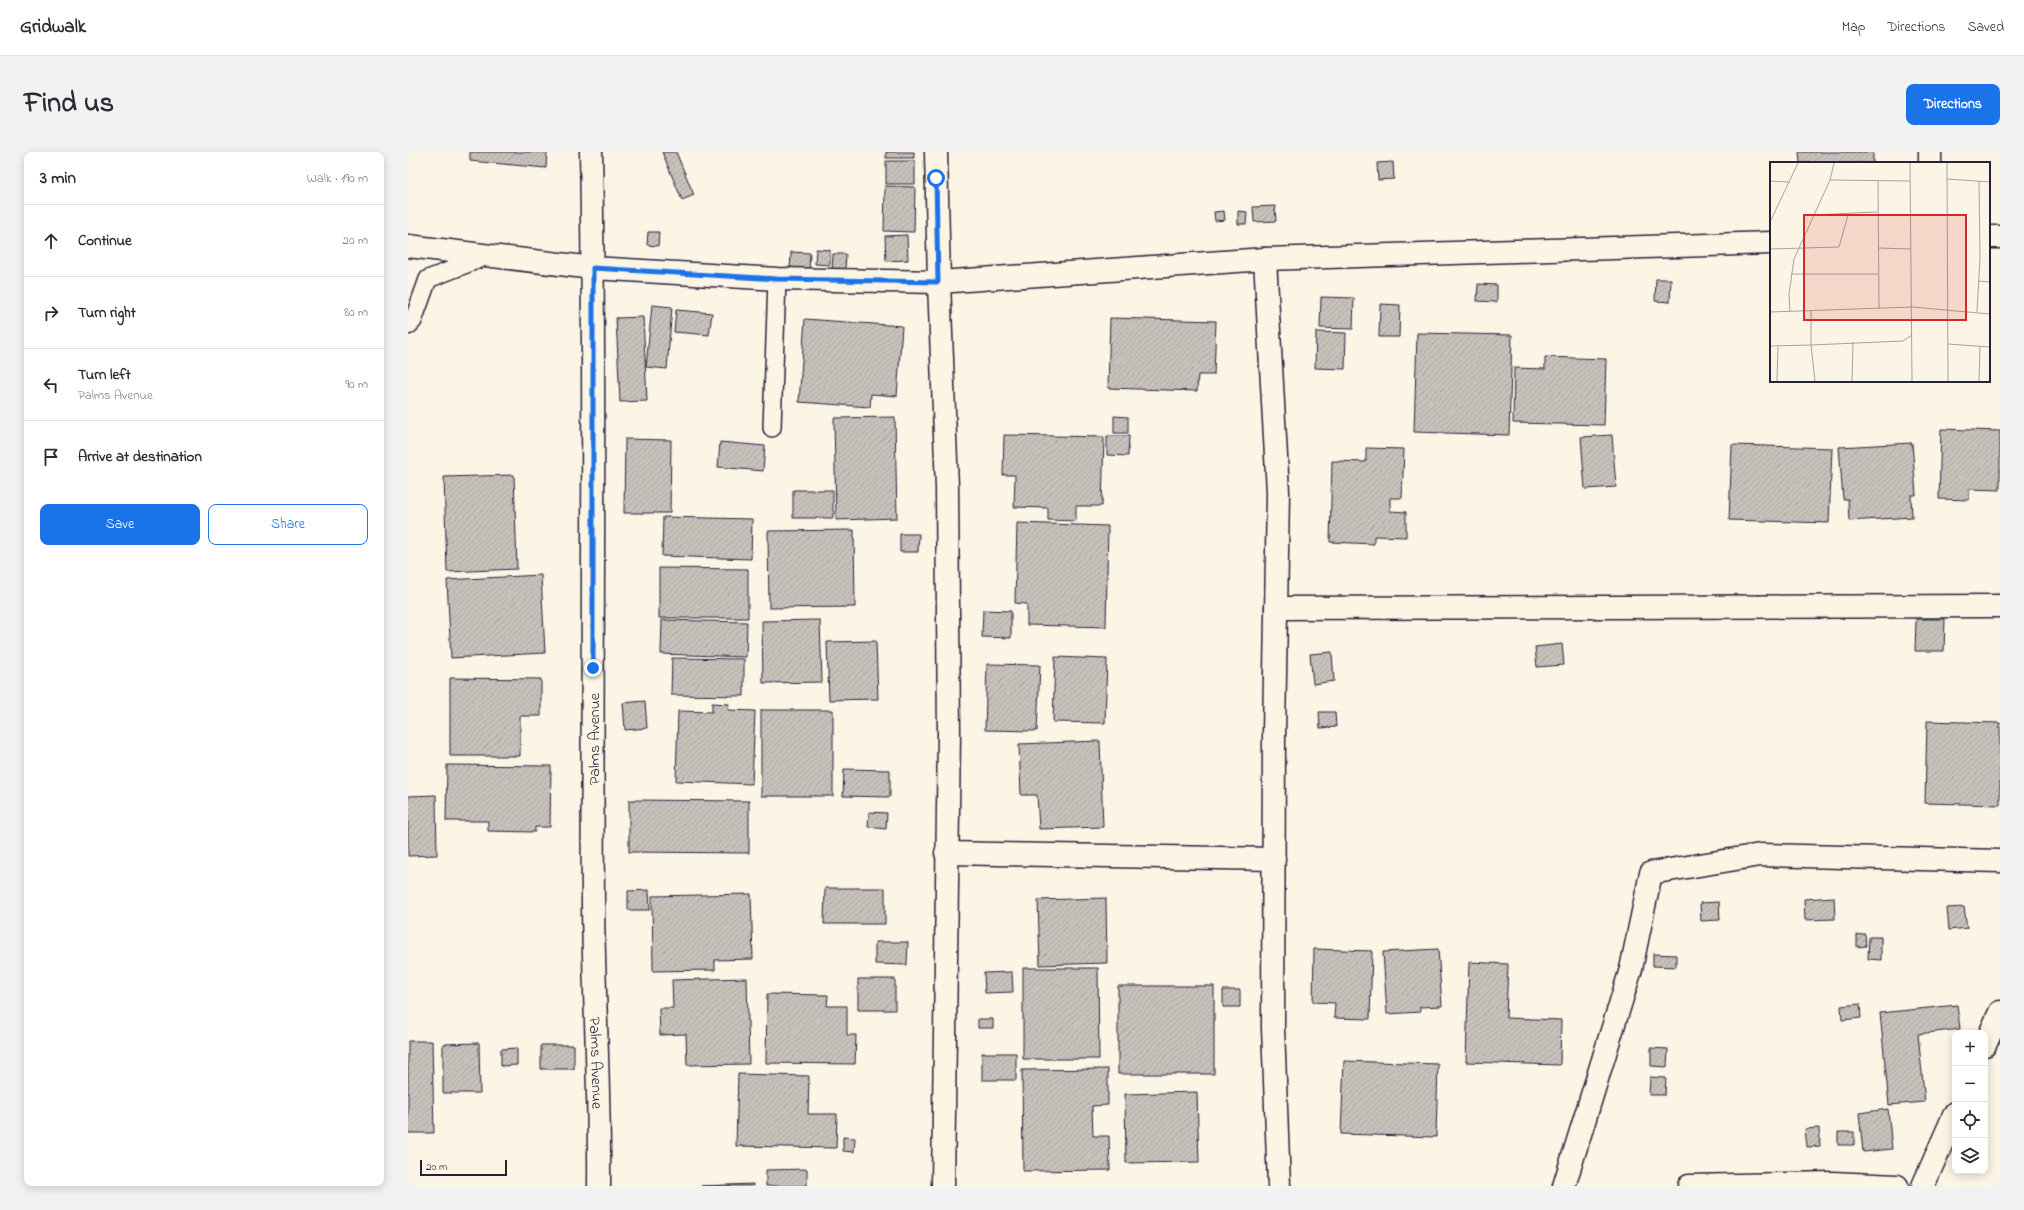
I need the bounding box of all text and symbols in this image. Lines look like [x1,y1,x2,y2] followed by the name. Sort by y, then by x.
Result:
[20,14,86,41] text: Gridwalk
[1842,17,1865,38] text: Map
[1887,17,1945,38] text: Directions
[1967,17,2004,38] text: Saved
[24,84,114,125] text: Find us
[1906,84,2000,125] button: Directions
[1770,162,1990,382] inset map
[40,166,76,191] text: 3 min
[307,169,368,188] text: Walk · 190 m
[927,169,945,187] route start
[40,230,62,252] icon: ahead
[78,230,132,252] text: Continue
[343,231,368,250] text: 20 m
[40,302,62,324] icon: right
[78,302,136,324] text: Turn right
[344,303,368,322] text: 80 m
[78,364,131,386] text: Turn left
[40,374,62,396] icon: left
[345,375,368,394] text: 90 m
[78,386,153,405] text: Palms Avenue
[40,446,62,468] icon: arrive
[78,446,202,468] text: Arrive at destination
[40,504,200,545] button: Save
[208,504,368,545] button: Share
[584,659,602,677] route end
[583,692,607,785] street label: Palms Avenue
[582,1017,609,1110] street label: Palms Avenue
[1952,1030,1988,1174] map controls
[1952,1030,1988,1066] button: +
[1952,1066,1988,1102] button: −
[1952,1102,1988,1138] button: locate
[1952,1138,1988,1174] button: layers
[420,1158,507,1177] scale bar
[426,1159,448,1175] text: 20 m

